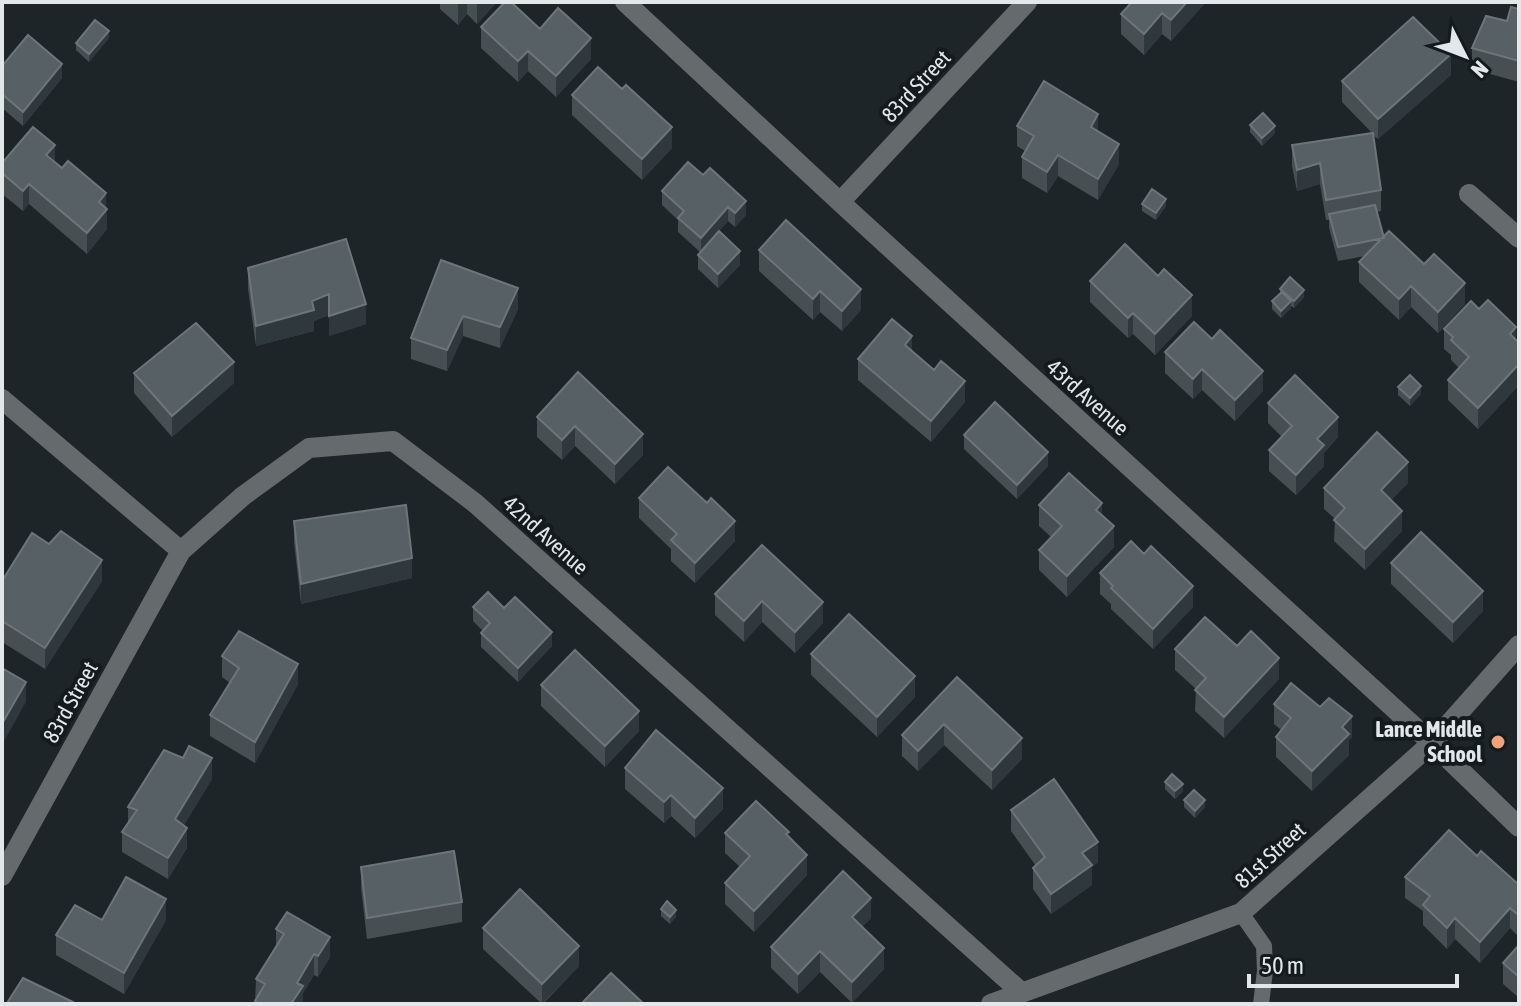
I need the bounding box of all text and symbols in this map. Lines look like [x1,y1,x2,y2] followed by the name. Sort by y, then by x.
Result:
[1425,16,1505,96] north arrow
[876,45,956,127] street label: 83rd Street
[1466,56,1494,83] text: N
[1042,353,1134,441] street label: 43rd Avenue
[498,490,594,580] street label: 42nd Avenue
[37,657,103,747] street label: 83rd Street
[1375,716,1483,767] place label: Lance Middle School
[1489,733,1507,751] marker: Lance Middle School
[1229,817,1311,893] street label: 81st Street
[1249,938,1457,988] scale bar
[1261,952,1304,979] text: 50 m

